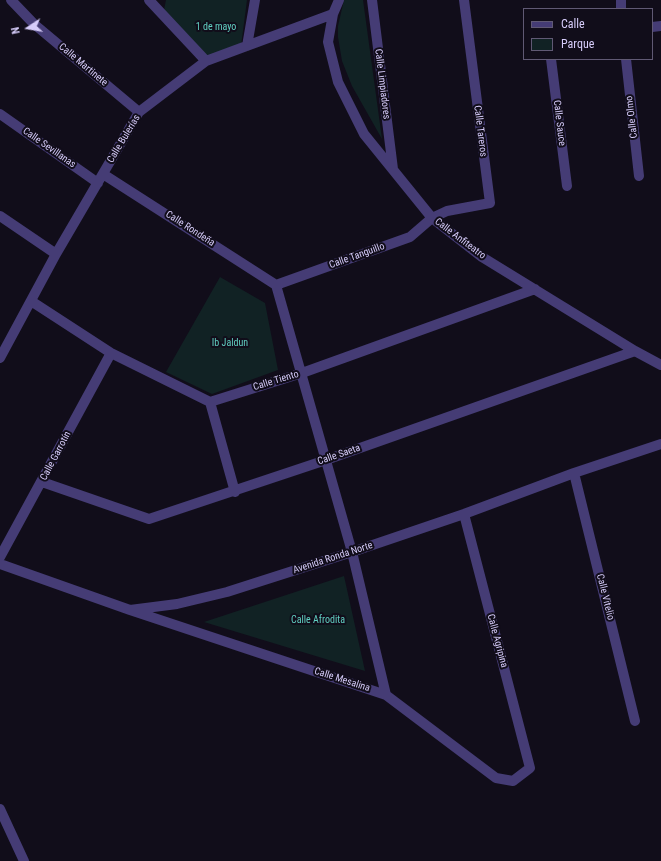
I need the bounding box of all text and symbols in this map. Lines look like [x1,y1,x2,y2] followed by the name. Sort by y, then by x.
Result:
[8,8,48,48] north arrow
[523,8,653,60] legend
[561,17,585,31] text: Calle
[196,21,236,33] park label: 1 de mayo
[9,26,23,35] text: N
[561,37,594,51] text: Parque
[56,41,110,89] street label: Calle Martinete
[372,48,392,120] street label: Calle Limpiadores
[623,95,641,139] street label: Calle Olmo
[550,99,568,147] street label: Calle Sauce
[471,105,489,157] street label: Calle Tareros
[105,113,143,165] street label: Calle Bulerías
[20,125,78,171] street label: Calle Sevillanas
[163,209,217,249] street label: Calle Rondeña
[432,216,488,262] street label: Calle Anfiteatro
[328,240,386,272] street label: Calle Tanguillo
[212,337,248,349] park label: Ib Jaldun
[252,368,300,394] street label: Calle Tiento
[38,429,74,483] street label: Calle Garrotín
[316,442,362,468] street label: Calle Saeta
[292,539,374,577] street label: Avenida Ronda Norte
[593,573,617,621] street label: Calle Vitelio
[484,613,510,669] street label: Calle Agripina
[291,614,345,626] park label: Calle Afrodita
[313,665,371,695] street label: Calle Mesalina

